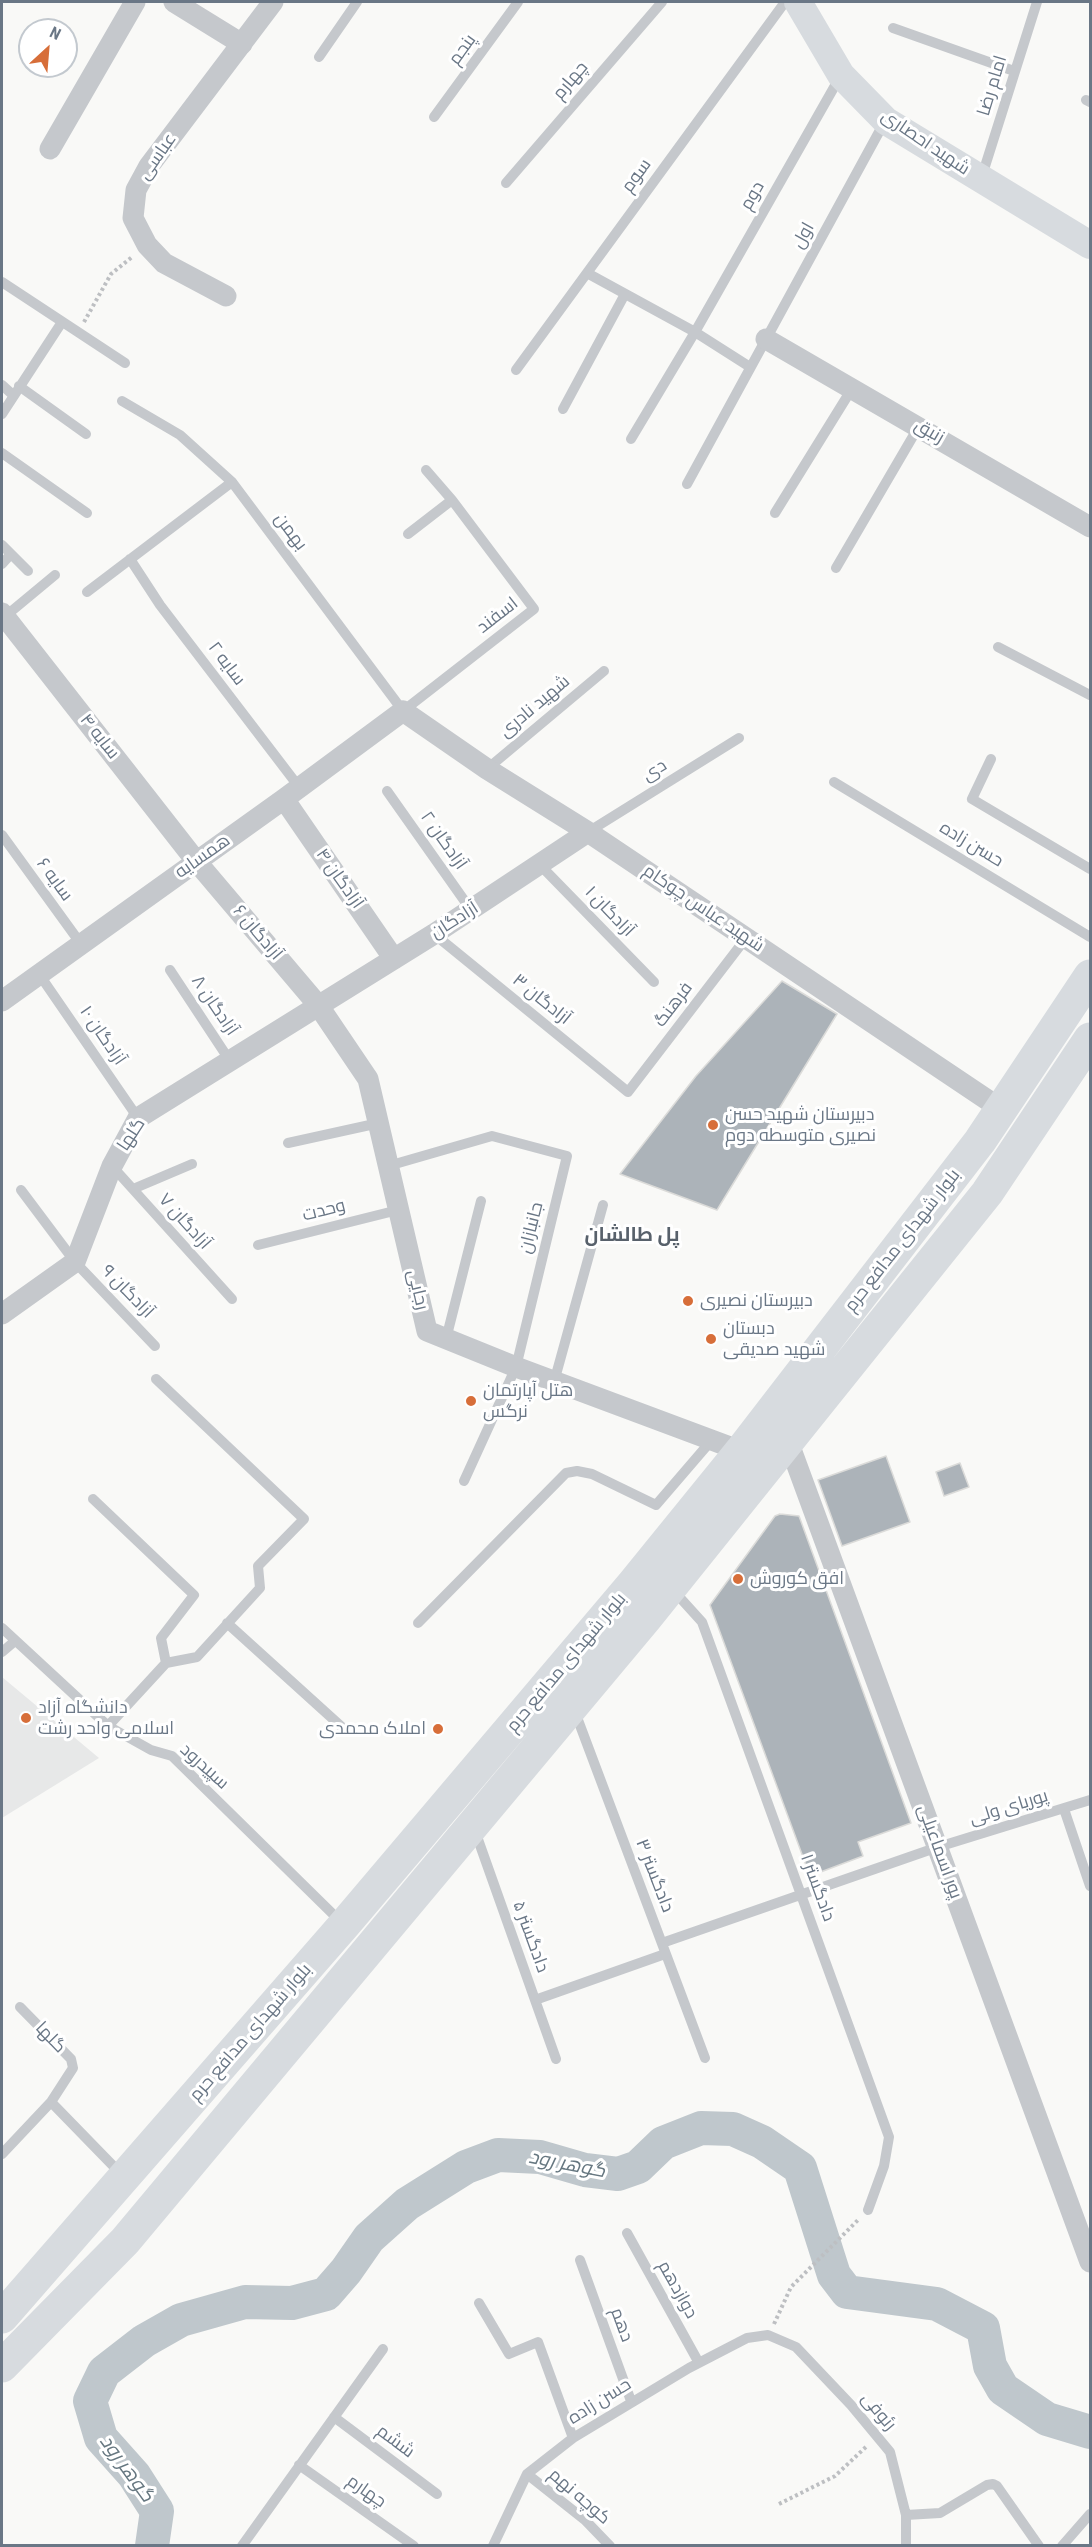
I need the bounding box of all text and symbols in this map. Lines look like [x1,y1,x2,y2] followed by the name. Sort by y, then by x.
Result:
[18,18,78,78] north arrow
[47,22,64,44] text: N
[445,30,481,70] street label: پنجم
[974,53,1012,119] street label: امام رضا
[549,58,593,104] street label: چهارم
[877,105,973,181] street label: شهید احصاری
[134,129,182,185] street label: عباسی
[618,155,656,197] street label: سوم
[736,178,770,214] street label: دوم
[788,219,820,253] street label: اول
[910,415,948,449] street label: زنبق
[269,509,311,555] street label: بهمن
[473,593,523,639] street label: اسفند
[203,638,249,690] street label: سایه ۲
[495,671,575,743] street label: شهید نادری
[75,710,123,764] street label: سایه ۴
[639,755,671,787] street label: دی
[415,808,471,874] street label: آزادگان ۲
[935,818,1007,872] street label: حسن زاده
[171,830,235,884] street label: همسایه
[310,845,368,913] street label: آزادگان ۴
[31,854,77,906] street label: سایه ۶
[638,861,768,957] street label: شهید عباس چوکام
[580,882,638,942] street label: آزادگان ۱
[427,898,483,944] street label: آزادگان
[228,901,286,965] street label: آزادگان ۶
[507,970,575,1030] street label: آزادگان ۳
[186,972,242,1040] street label: آزادگان ۸
[650,978,698,1032] street label: فرهنگ
[74,1002,130,1070] street label: آزادگان ۱۰
[725,1104,876,1146] place label: دبیرستان شهید حسن نصیری متوسطه دوم
[113,1114,151,1156] street label: گلها
[706,1118,720,1132] marker: دبیرستان شهید حسن نصیری متوسطه دوم
[841,1165,965,1317] street label: بلوار شهدای مدافع حرم
[153,1190,215,1254] street label: آزادگان ۷
[300,1195,348,1227] street label: وحدت
[515,1200,549,1256] street label: جانبازان
[584,1224,680,1248] district label: پل طالشان
[96,1261,158,1323] street label: آزادگان ۹
[402,1268,432,1312] street label: رجایی
[700,1290,813,1312] place label: دبیرستان نصیری
[681,1294,695,1308] marker: دبیرستان نصیری
[723,1318,825,1360] place label: دبستان شهید صدیقی
[704,1332,718,1346] marker: دبستان شهید صدیقی
[483,1380,573,1422] place label: هتل آپارتمان نرگس
[464,1394,478,1408] marker: هتل آپارتمان نرگس
[750,1568,844,1590] place label: افق کوروش
[731,1572,745,1586] marker: افق کوروش
[502,1589,632,1737] street label: بلوار شهدای مدافع حرم
[38,1697,174,1740] place label: دانشگاه آزاد اسلامی واحد رشت
[19,1711,33,1725] marker: دانشگاه آزاد اسلامی واحد رشت
[319,1718,426,1740] place label: املاک محمدی
[431,1722,445,1736] marker: املاک محمدی
[175,1739,233,1795] street label: سپیدرود
[967,1786,1051,1830] street label: پوریای ولی
[912,1802,966,1902] street label: پور اسماعیلی
[630,1836,678,1916] street label: دادگستر ۳
[795,1851,839,1925] street label: دادگستر ۱
[507,1898,553,1976] street label: دادگستر ۵
[185,1960,317,2106] street label: بلوار شهدای مدافع حرم
[30,2018,70,2058] street label: گلها
[527,2146,607,2184] water label: گوهر رود
[652,2257,702,2323] street label: دوازدهم
[605,2305,637,2345] street label: دهم
[564,2374,636,2430] street label: حسن زاده
[856,2389,900,2435] street label: رئوفی
[372,2421,418,2463] street label: ششم
[94,2431,158,2507] water label: گوهر رود
[544,2464,614,2530] street label: کوچه نهم
[342,2471,390,2513] street label: چهارم

